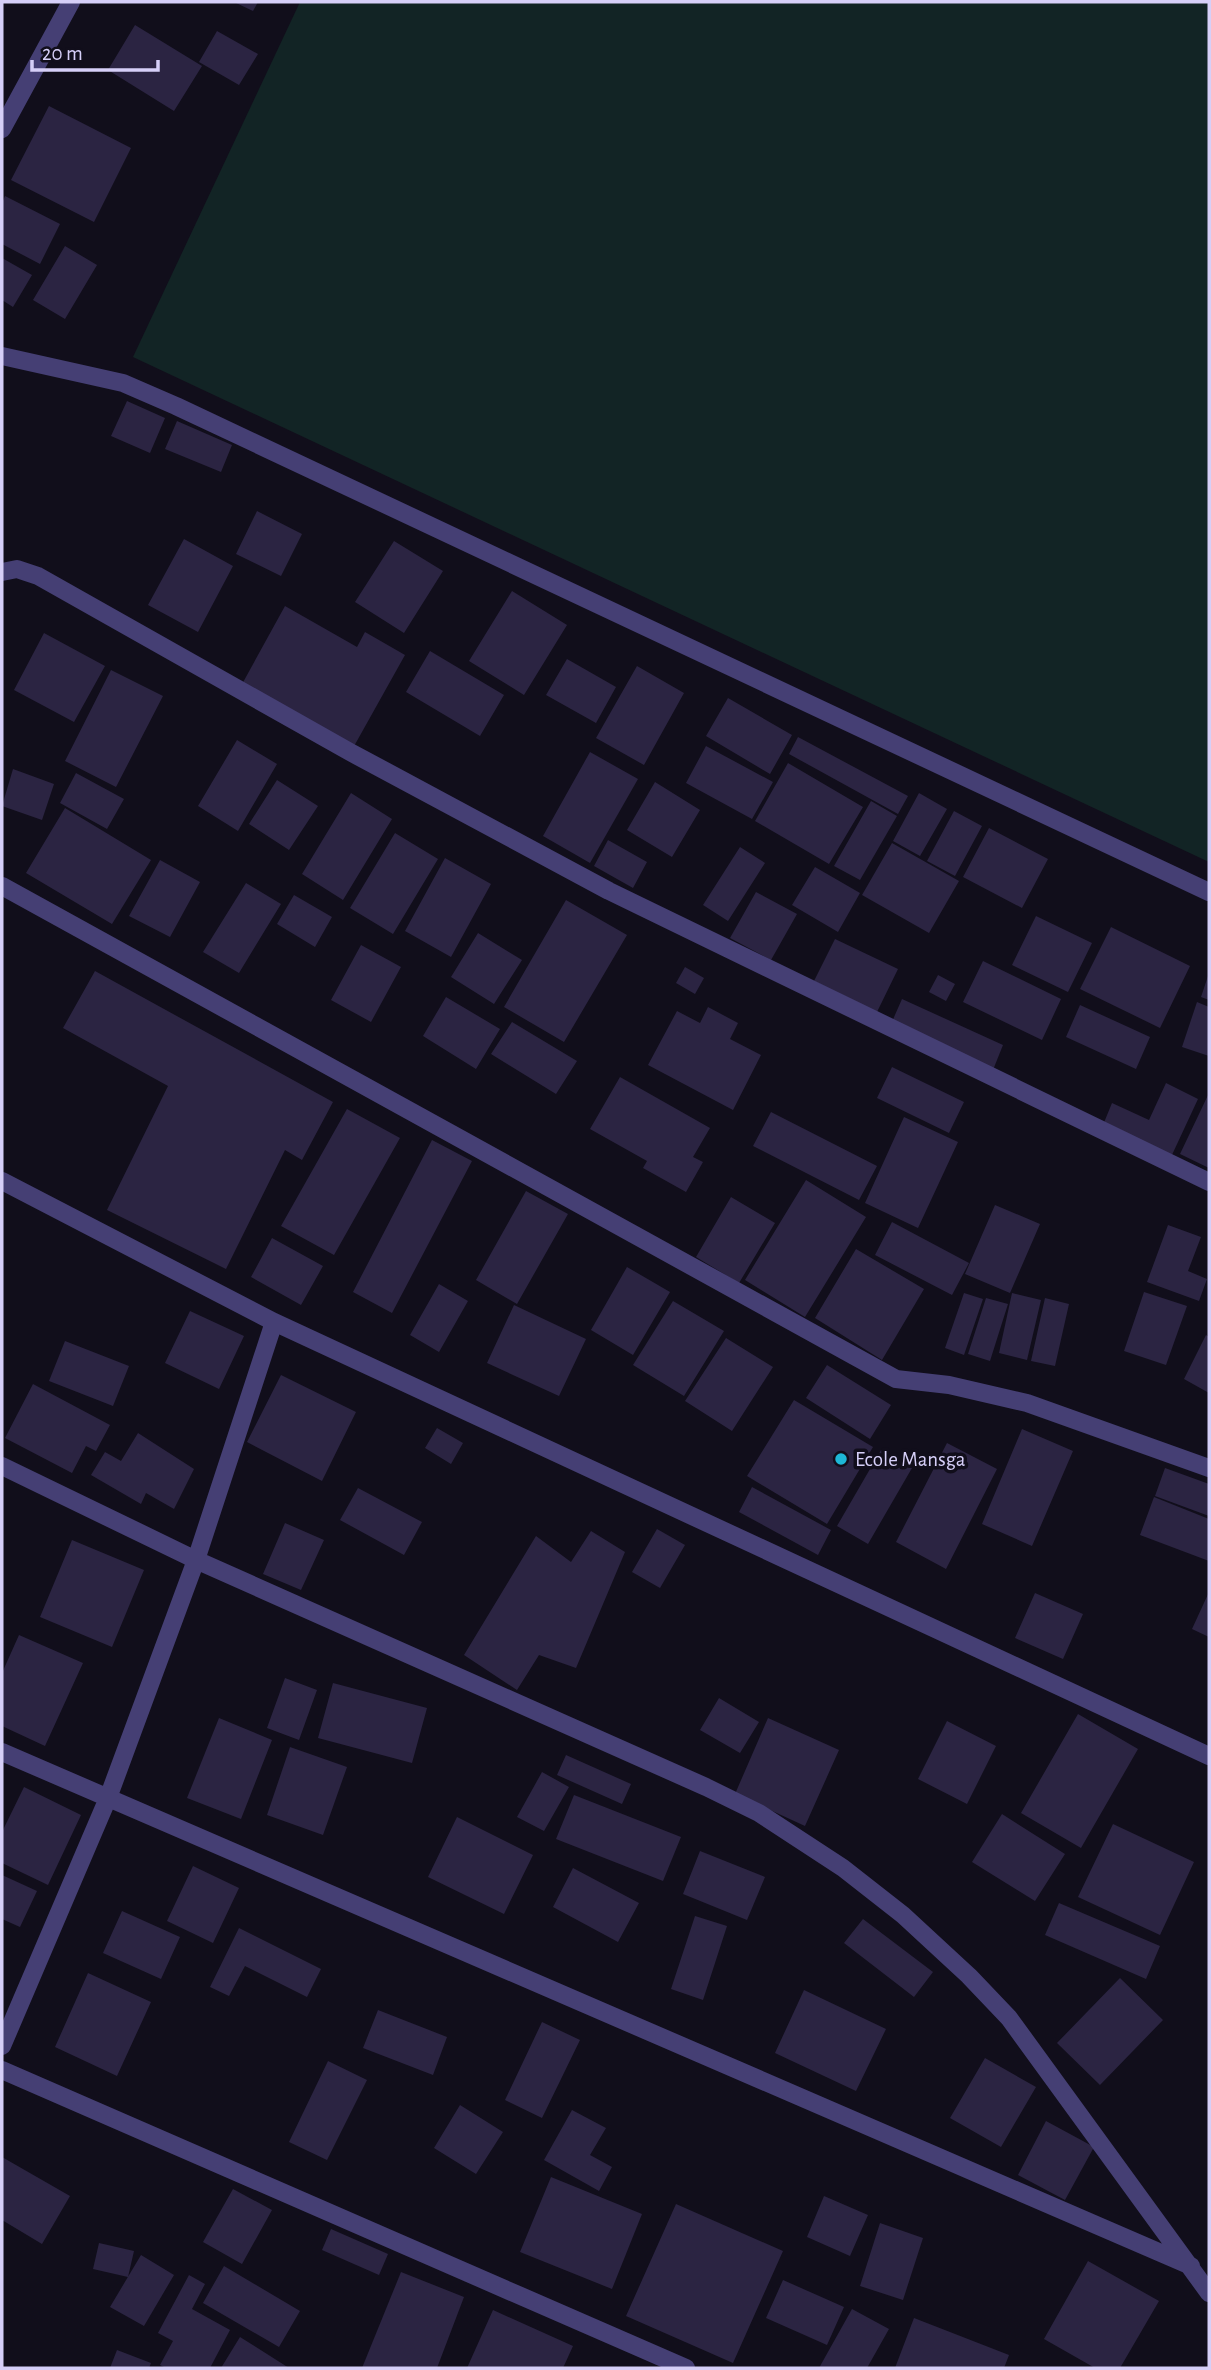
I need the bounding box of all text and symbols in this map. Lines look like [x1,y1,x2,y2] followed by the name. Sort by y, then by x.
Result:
[32,28,158,72] scale bar
[42,43,83,64] text: 20 m
[855,1449,966,1470] place label: Ecole Mansga
[833,1451,849,1467] marker: Ecole Mansga

